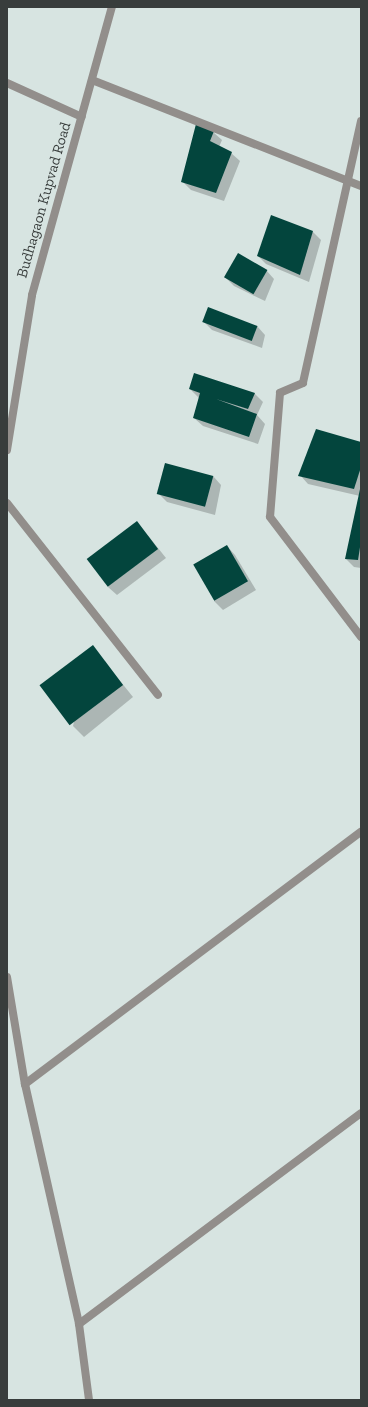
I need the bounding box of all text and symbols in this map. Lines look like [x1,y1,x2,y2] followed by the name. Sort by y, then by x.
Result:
[13,120,75,280] street label: Budhagaon Kupvad Road

